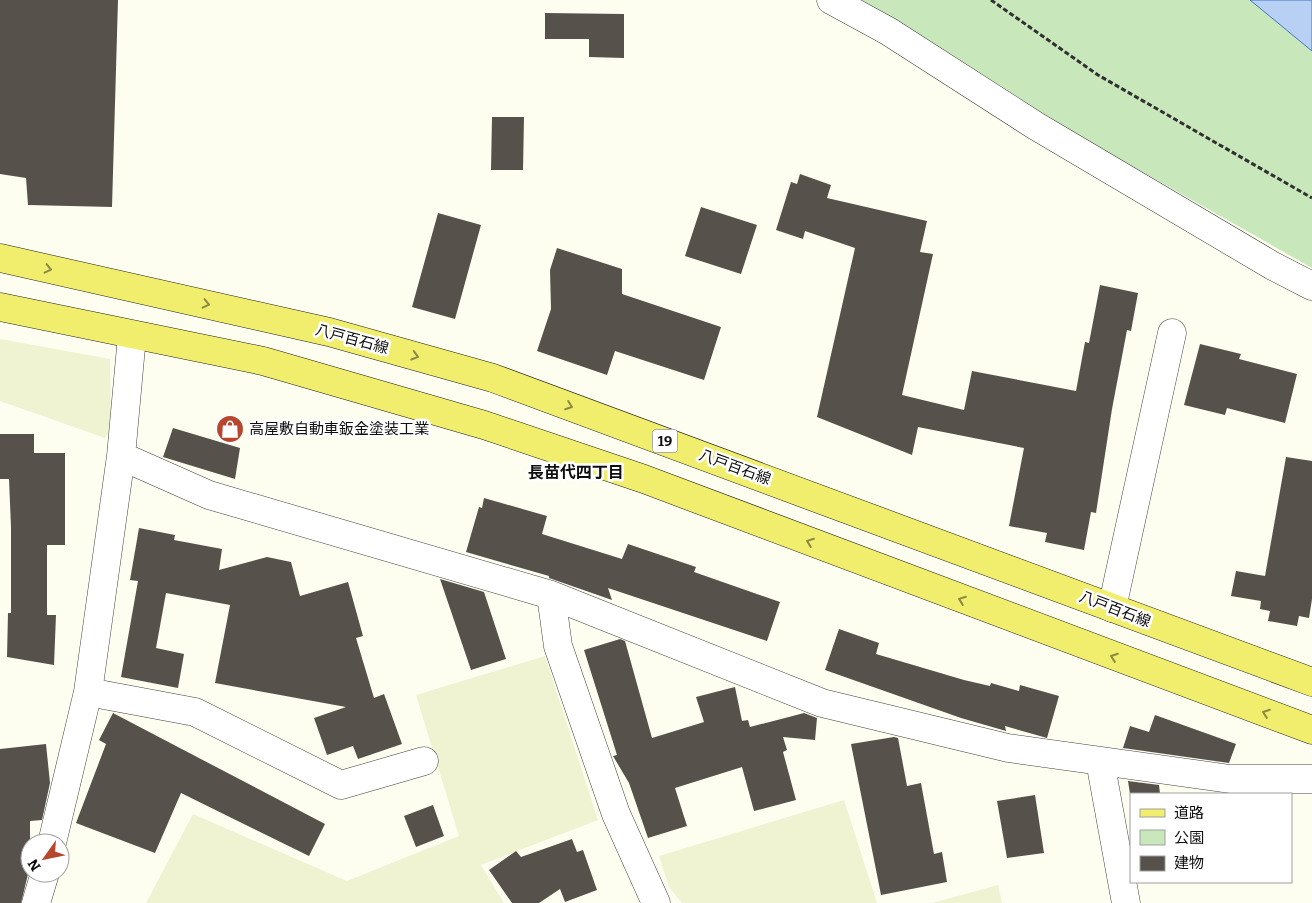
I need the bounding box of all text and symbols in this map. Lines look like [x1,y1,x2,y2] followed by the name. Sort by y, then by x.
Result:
[43,263,52,274] one-way arrow
[202,299,211,309] one-way arrow
[313,321,391,357] street label: 八戸百石線
[410,350,419,361] one-way arrow
[565,400,573,410] one-way arrow
[215,414,245,444] shop icon: 高屋敷自動車鈑金塗装工業
[249,420,429,438] place label: 高屋敷自動車鈑金塗装工業
[652,430,678,452] road number: 19
[697,446,773,488] street label: 八戸百石線
[528,463,624,482] district label: 長苗代四丁目
[806,538,814,548] one-way arrow
[1077,587,1153,631] street label: 八戸百石線
[958,595,966,605] one-way arrow
[1110,653,1119,663] one-way arrow
[1262,709,1271,719] one-way arrow
[1130,793,1292,883] legend
[1174,804,1204,822] text: 道路
[1174,829,1204,847] text: 公園
[20,833,70,883] north arrow
[1174,854,1204,872] text: 建物
[24,855,45,874] text: N

